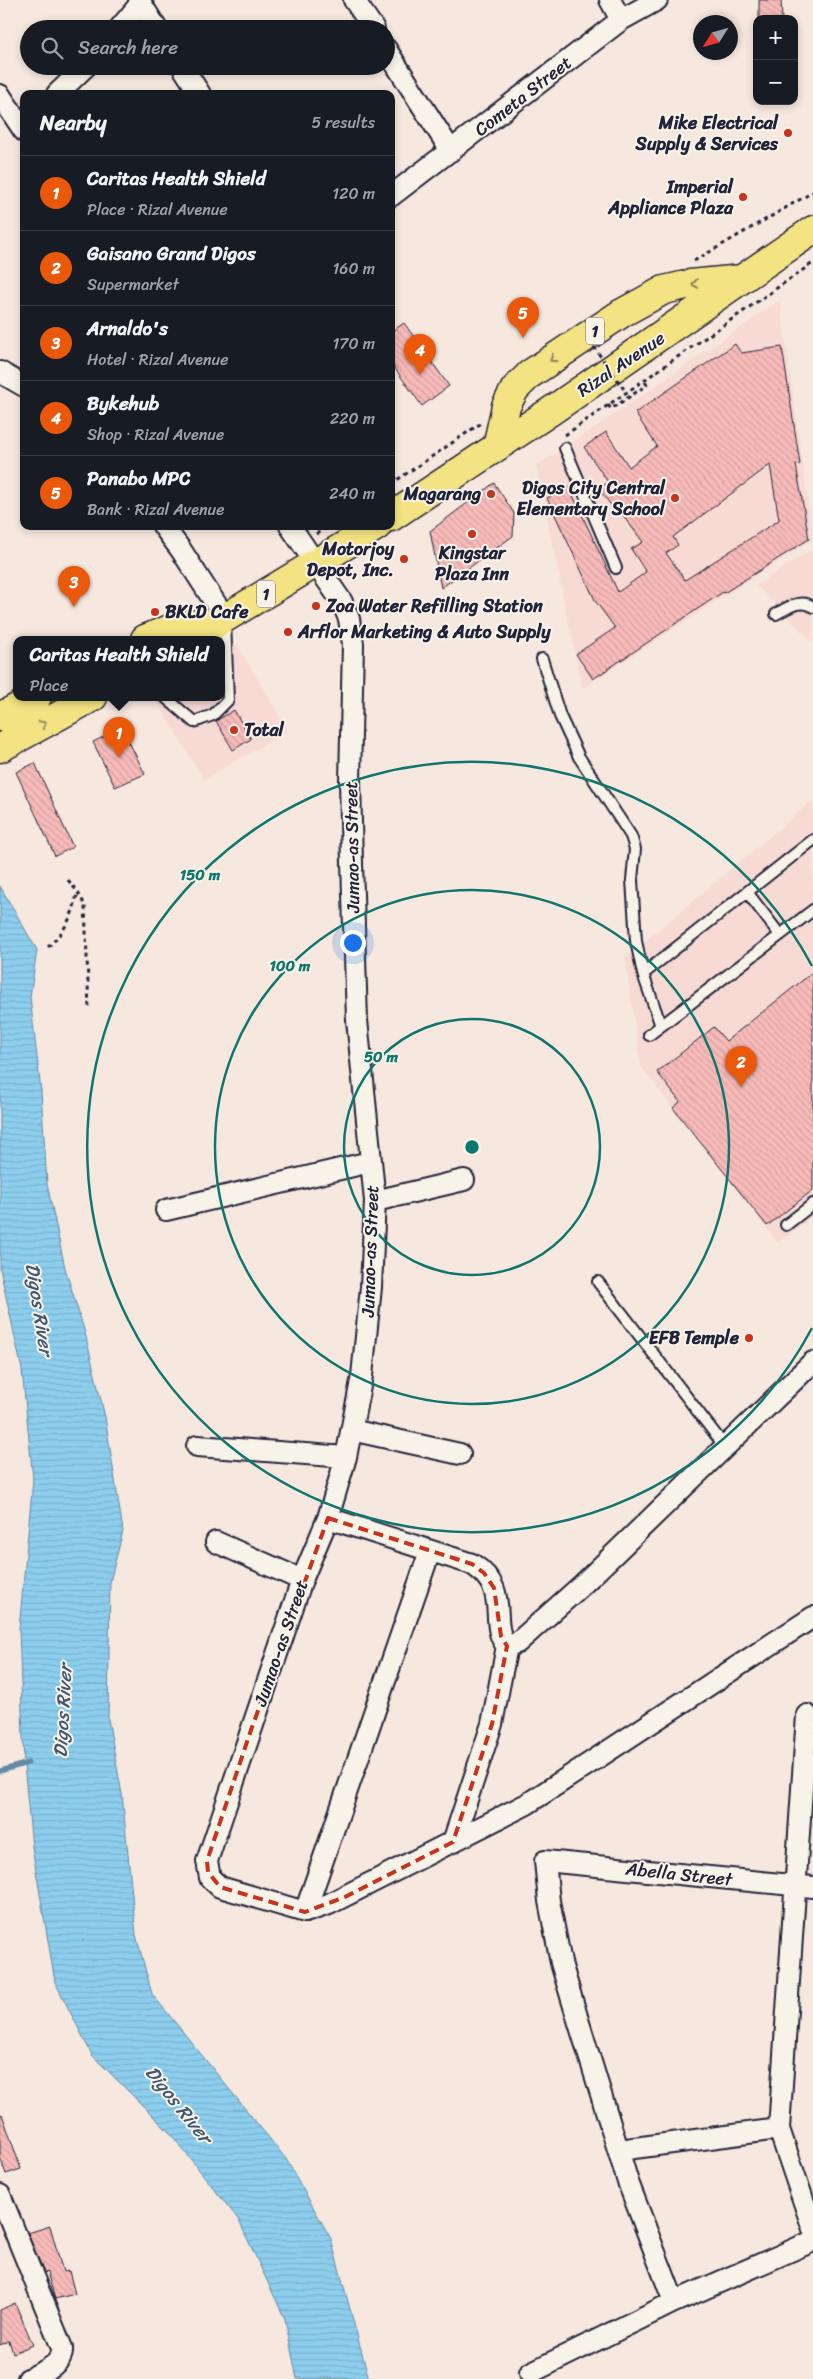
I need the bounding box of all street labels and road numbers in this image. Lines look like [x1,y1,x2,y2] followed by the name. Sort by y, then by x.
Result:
[467,47,579,145] street label: Cometa Street
[586,318,604,344] road number: 1
[570,323,672,405] street label: Rizal Avenue
[257,580,275,608] road number: 1
[335,781,369,914] street label: Jumao-as Street
[352,1184,388,1318] street label: Jumao-as Street
[244,1575,318,1712] street label: Jumao-as Street
[623,1852,734,1896] street label: Abella Street

